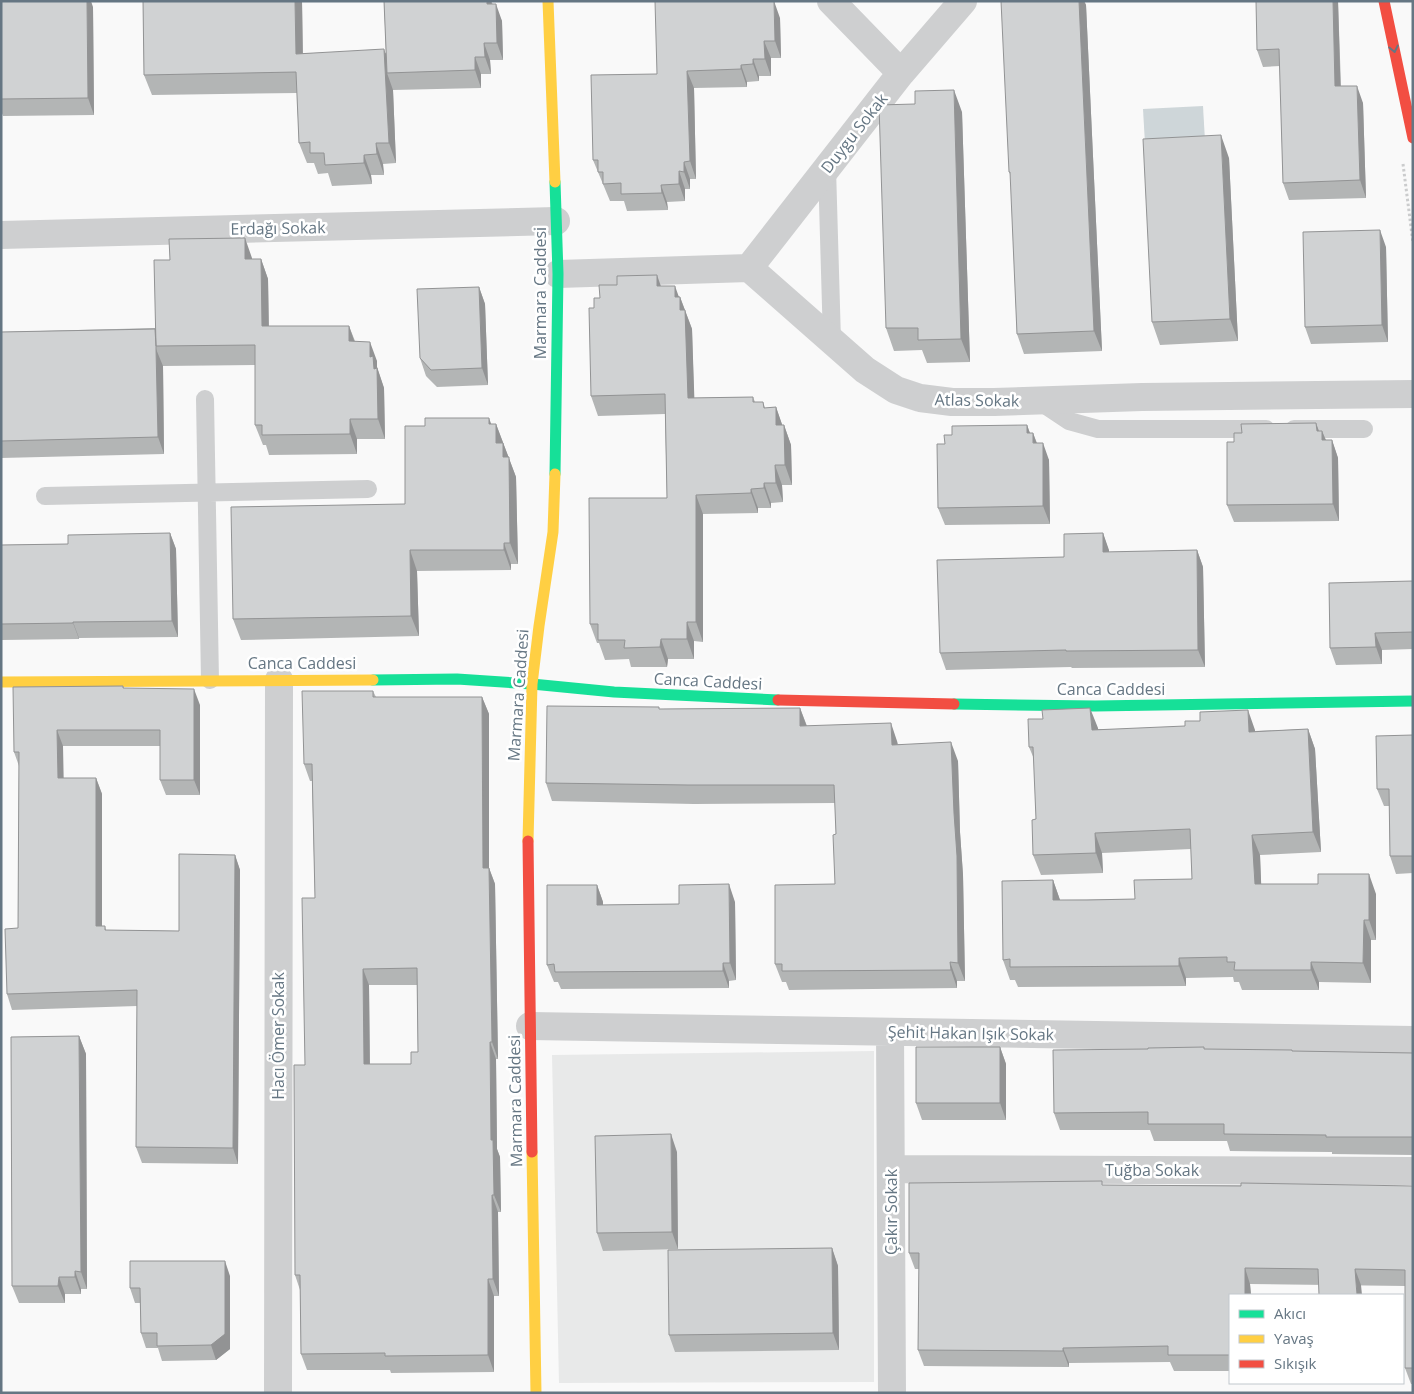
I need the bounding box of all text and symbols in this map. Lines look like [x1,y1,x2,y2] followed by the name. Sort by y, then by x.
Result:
[1388,44,1399,53] one-way arrow
[816,88,893,178] street label: Duygu Sokak
[230,216,326,240] street label: Erdağı Sokak
[529,227,551,359] street label: Marmara Caddesi
[934,388,1020,412] street label: Atlas Sokak
[502,628,534,762] street label: Marmara Caddesi
[248,652,356,674] street label: Canca Caddesi
[653,667,763,695] street label: Canca Caddesi
[1057,678,1165,700] street label: Canca Caddesi
[267,972,289,1100] street label: Hacı Ömer Sokak
[888,1021,1055,1045] street label: Şehit Hakan Işık Sokak
[503,1035,527,1167] street label: Marmara Caddesi
[1105,1159,1200,1181] street label: Tuğba Sokak
[880,1168,902,1255] street label: Çakır Sokak
[1229,1294,1404,1384] legend
[1274,1303,1306,1323] text: Akıcı
[1274,1328,1314,1348] text: Yavaş
[1274,1353,1317,1373] text: Sıkışık

